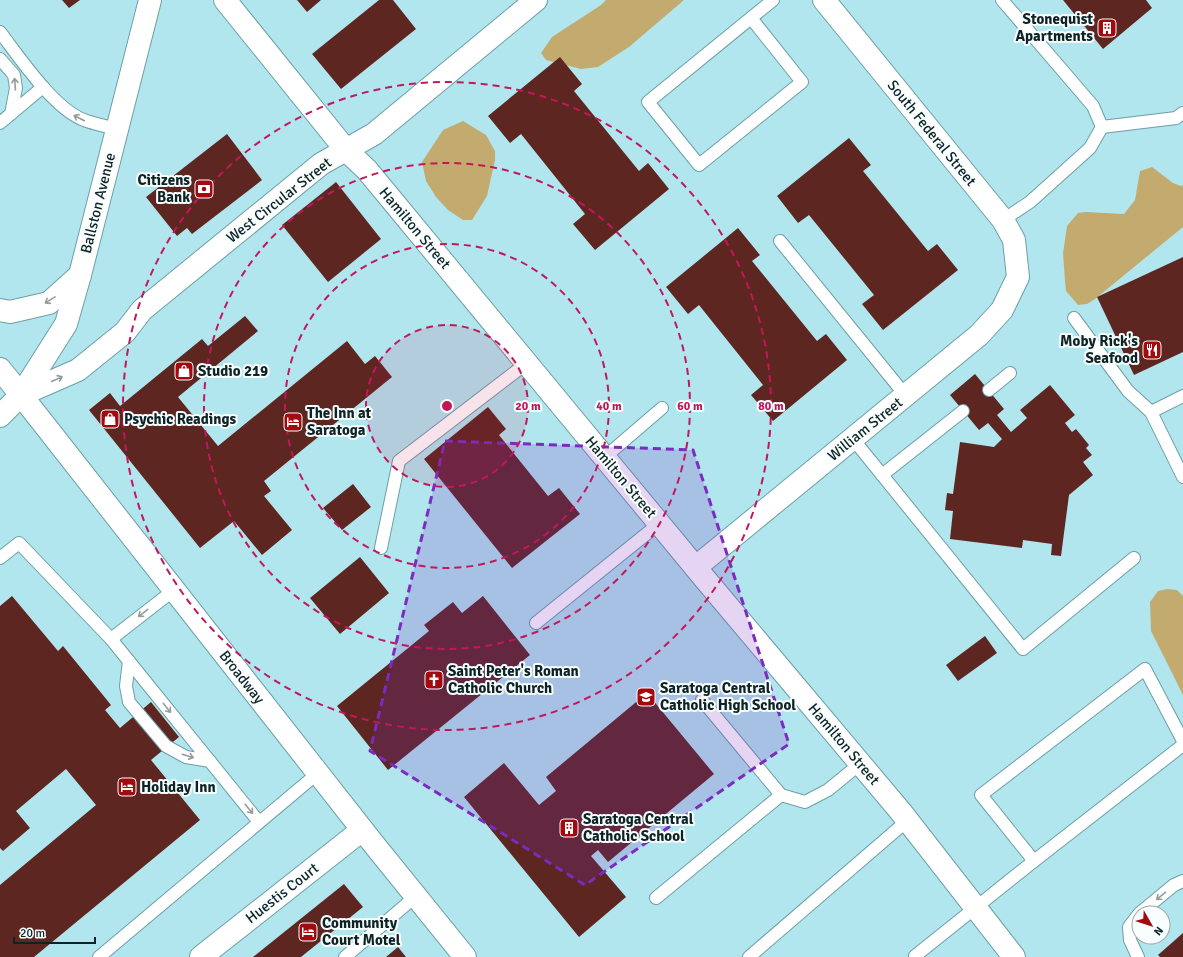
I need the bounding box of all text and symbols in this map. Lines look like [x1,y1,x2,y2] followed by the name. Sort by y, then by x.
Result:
[1015,10,1093,45] place label: Stonequist Apartments
[1096,17,1118,39] building icon: Stonequist Apartments
[884,76,980,190] street label: South Federal Street
[11,78,18,91] one-way arrow
[74,114,86,121] one-way arrow
[77,151,119,255] street label: Ballston Avenue
[223,153,335,247] street label: West Circular Street
[137,171,190,206] place label: Citizens Bank
[193,178,215,200] bank icon: Citizens Bank
[376,183,454,273] street label: Hamilton Street
[44,297,56,305] one-way arrow
[1060,332,1138,367] place label: Moby Rick's Seafood
[1141,339,1163,361] restaurant icon: Moby Rick's Seafood
[173,360,195,382] shop icon: Studio 219
[198,362,268,380] place label: Studio 219
[50,375,62,382] one-way arrow
[824,393,906,465] street label: William Street
[440,399,454,413] centre of rings
[515,399,541,414] text: 20 m
[596,399,622,414] text: 40 m
[677,399,703,414] text: 60 m
[758,399,784,414] text: 80 m
[307,404,372,439] place label: The Inn at Saratoga
[99,408,121,430] shop icon: Psychic Readings
[124,410,236,428] place label: Psychic Readings
[282,411,304,433] hotel icon: The Inn at Saratoga
[582,432,660,522] street label: Hamilton Street
[137,609,148,618] one-way arrow
[216,647,268,707] street label: Broadway
[448,662,579,697] place label: Saint Peter's Roman Catholic Church
[423,669,445,691] church icon: Saint Peter's Roman Catholic Church
[660,679,796,714] place label: Saratoga Central Catholic High School
[635,686,657,708] school or university icon: Saratoga Central Catholic High School
[805,699,883,789] street label: Hamilton Street
[163,703,171,714] one-way arrow
[182,753,195,760] one-way arrow
[116,776,138,798] hotel icon: Holiday Inn
[141,778,216,796] place label: Holiday Inn
[244,804,253,815] one-way arrow
[583,810,694,845] place label: Saratoga Central Catholic School
[558,817,580,839] building icon: Saratoga Central Catholic School
[242,859,322,927] street label: Huestis Court
[1155,891,1166,900] one-way arrow
[1131,905,1171,945] north arrow
[322,914,401,949] place label: Community Court Motel
[14,919,95,945] scale bar
[297,921,319,943] hotel icon: Community Court Motel
[1151,924,1166,938] text: N
[20,926,45,941] text: 20 m

